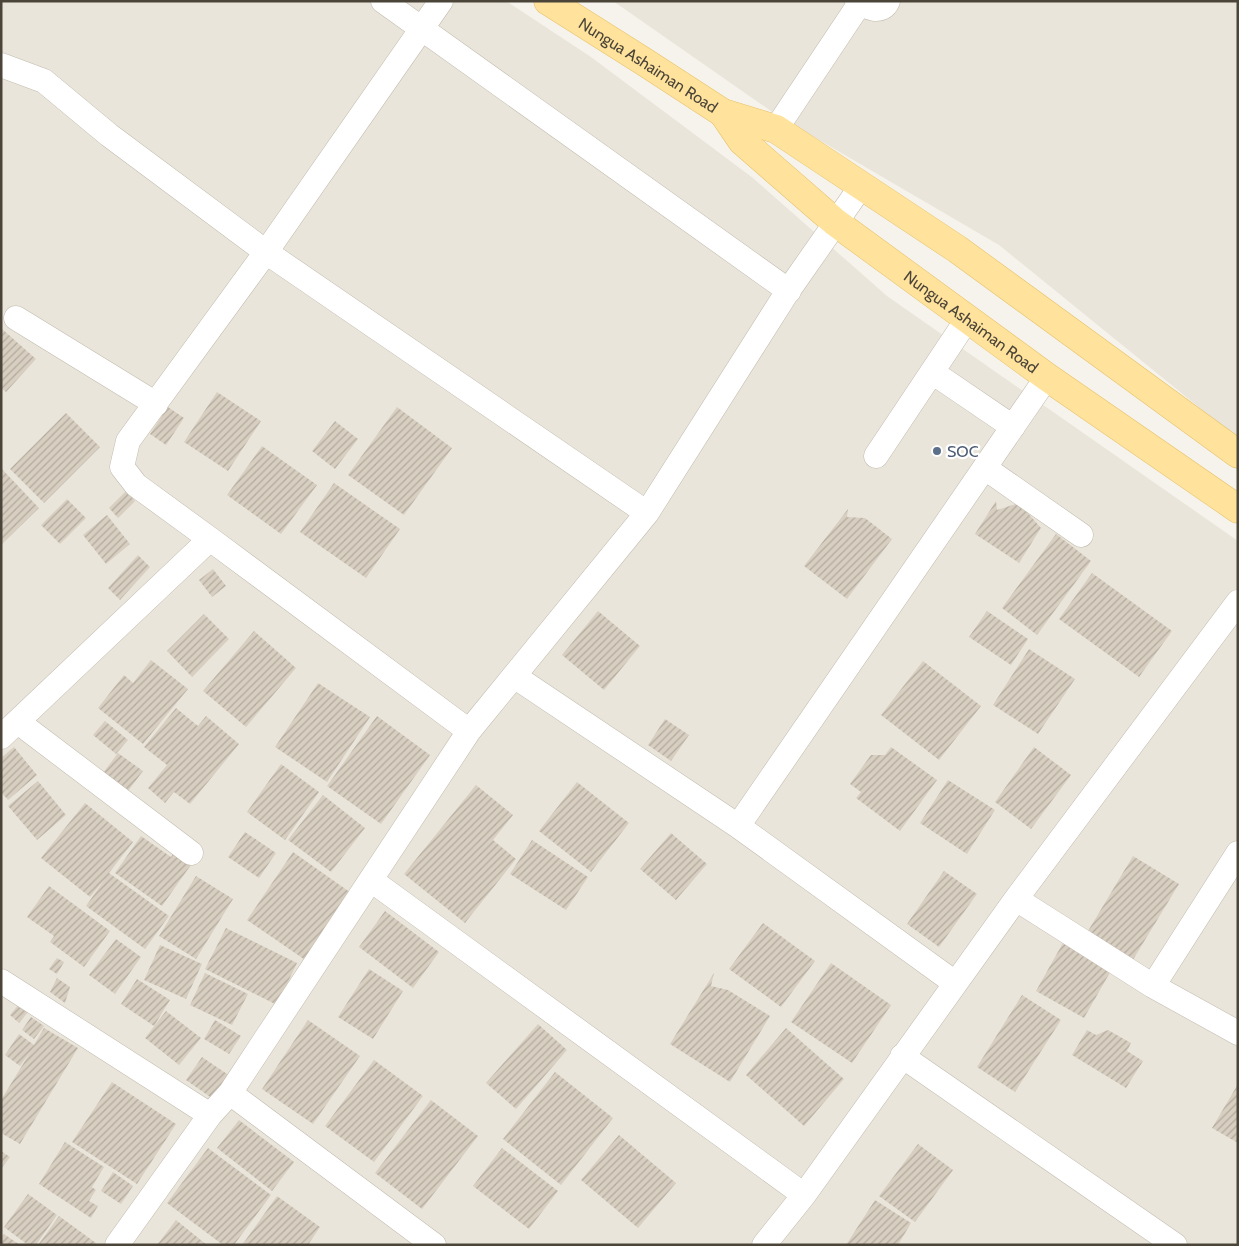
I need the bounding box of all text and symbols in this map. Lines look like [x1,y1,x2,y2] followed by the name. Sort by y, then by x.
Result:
[575,13,721,117] street label: Nungua Ashaiman Road
[901,266,1042,377] street label: Nungua Ashaiman Road
[947,442,979,461] place label: SOC
[931,445,943,457] marker: SOC

